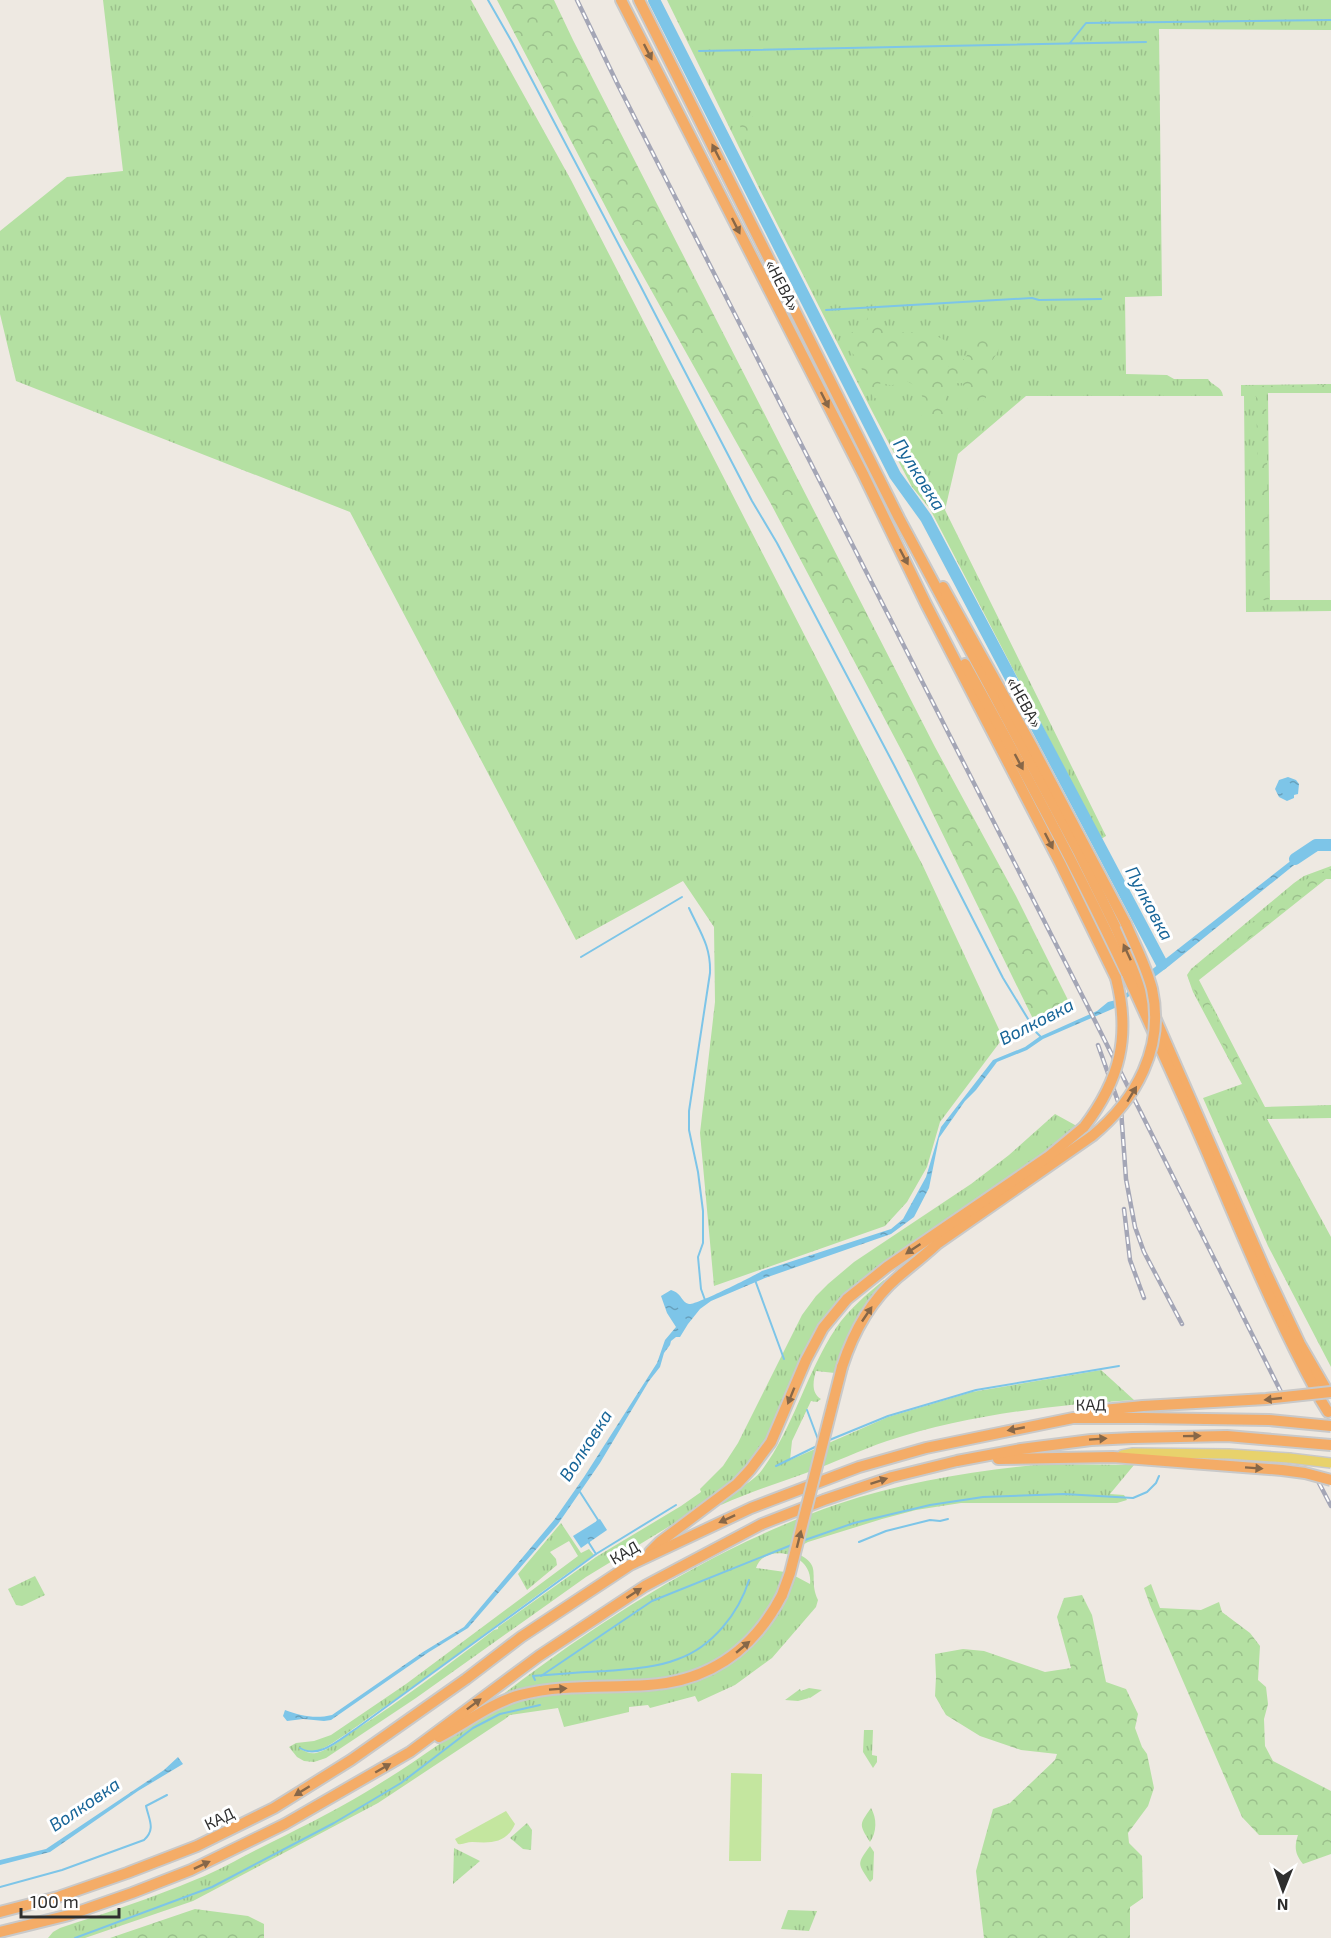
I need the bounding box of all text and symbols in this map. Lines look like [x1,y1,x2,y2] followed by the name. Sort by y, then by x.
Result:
[643,44,653,61] one-way arrow
[711,144,721,161] one-way arrow
[731,218,741,235] one-way arrow
[762,256,804,314] street label: «НЕВА»
[820,391,829,408] one-way arrow
[889,434,951,514] water label: Пулковка
[899,549,909,566] one-way arrow
[1003,673,1047,731] street label: «НЕВА»
[1014,754,1024,771] one-way arrow
[1044,833,1054,850] one-way arrow
[1121,862,1179,944] water label: Пулковка
[1122,943,1132,961] one-way arrow
[995,993,1077,1049] water label: Волковка
[1126,1086,1137,1102] one-way arrow
[905,1243,921,1255] one-way arrow
[861,1306,872,1322] one-way arrow
[786,1387,796,1405] one-way arrow
[1076,1394,1106,1414] street label: КАД
[1263,1394,1282,1404] one-way arrow
[554,1405,616,1485] water label: Волковка
[1006,1425,1025,1434] one-way arrow
[1182,1431,1201,1441] one-way arrow
[1088,1435,1107,1444] one-way arrow
[1245,1463,1264,1472] one-way arrow
[870,1476,888,1485] one-way arrow
[719,1515,736,1524] one-way arrow
[794,1530,804,1548] one-way arrow
[606,1536,642,1568] street label: КАД
[625,1587,641,1599] one-way arrow
[735,1640,751,1653] one-way arrow
[548,1684,567,1694] one-way arrow
[466,1699,481,1711] one-way arrow
[375,1762,391,1773] one-way arrow
[44,1772,124,1836] water label: Волковка
[294,1785,310,1796] one-way arrow
[201,1803,237,1833] street label: КАД
[193,1860,210,1869] one-way arrow
[1253,1860,1313,1920] north arrow
[21,1881,118,1919] scale bar
[30,1890,79,1912] text: 100 m
[1277,1896,1289,1915] text: N

